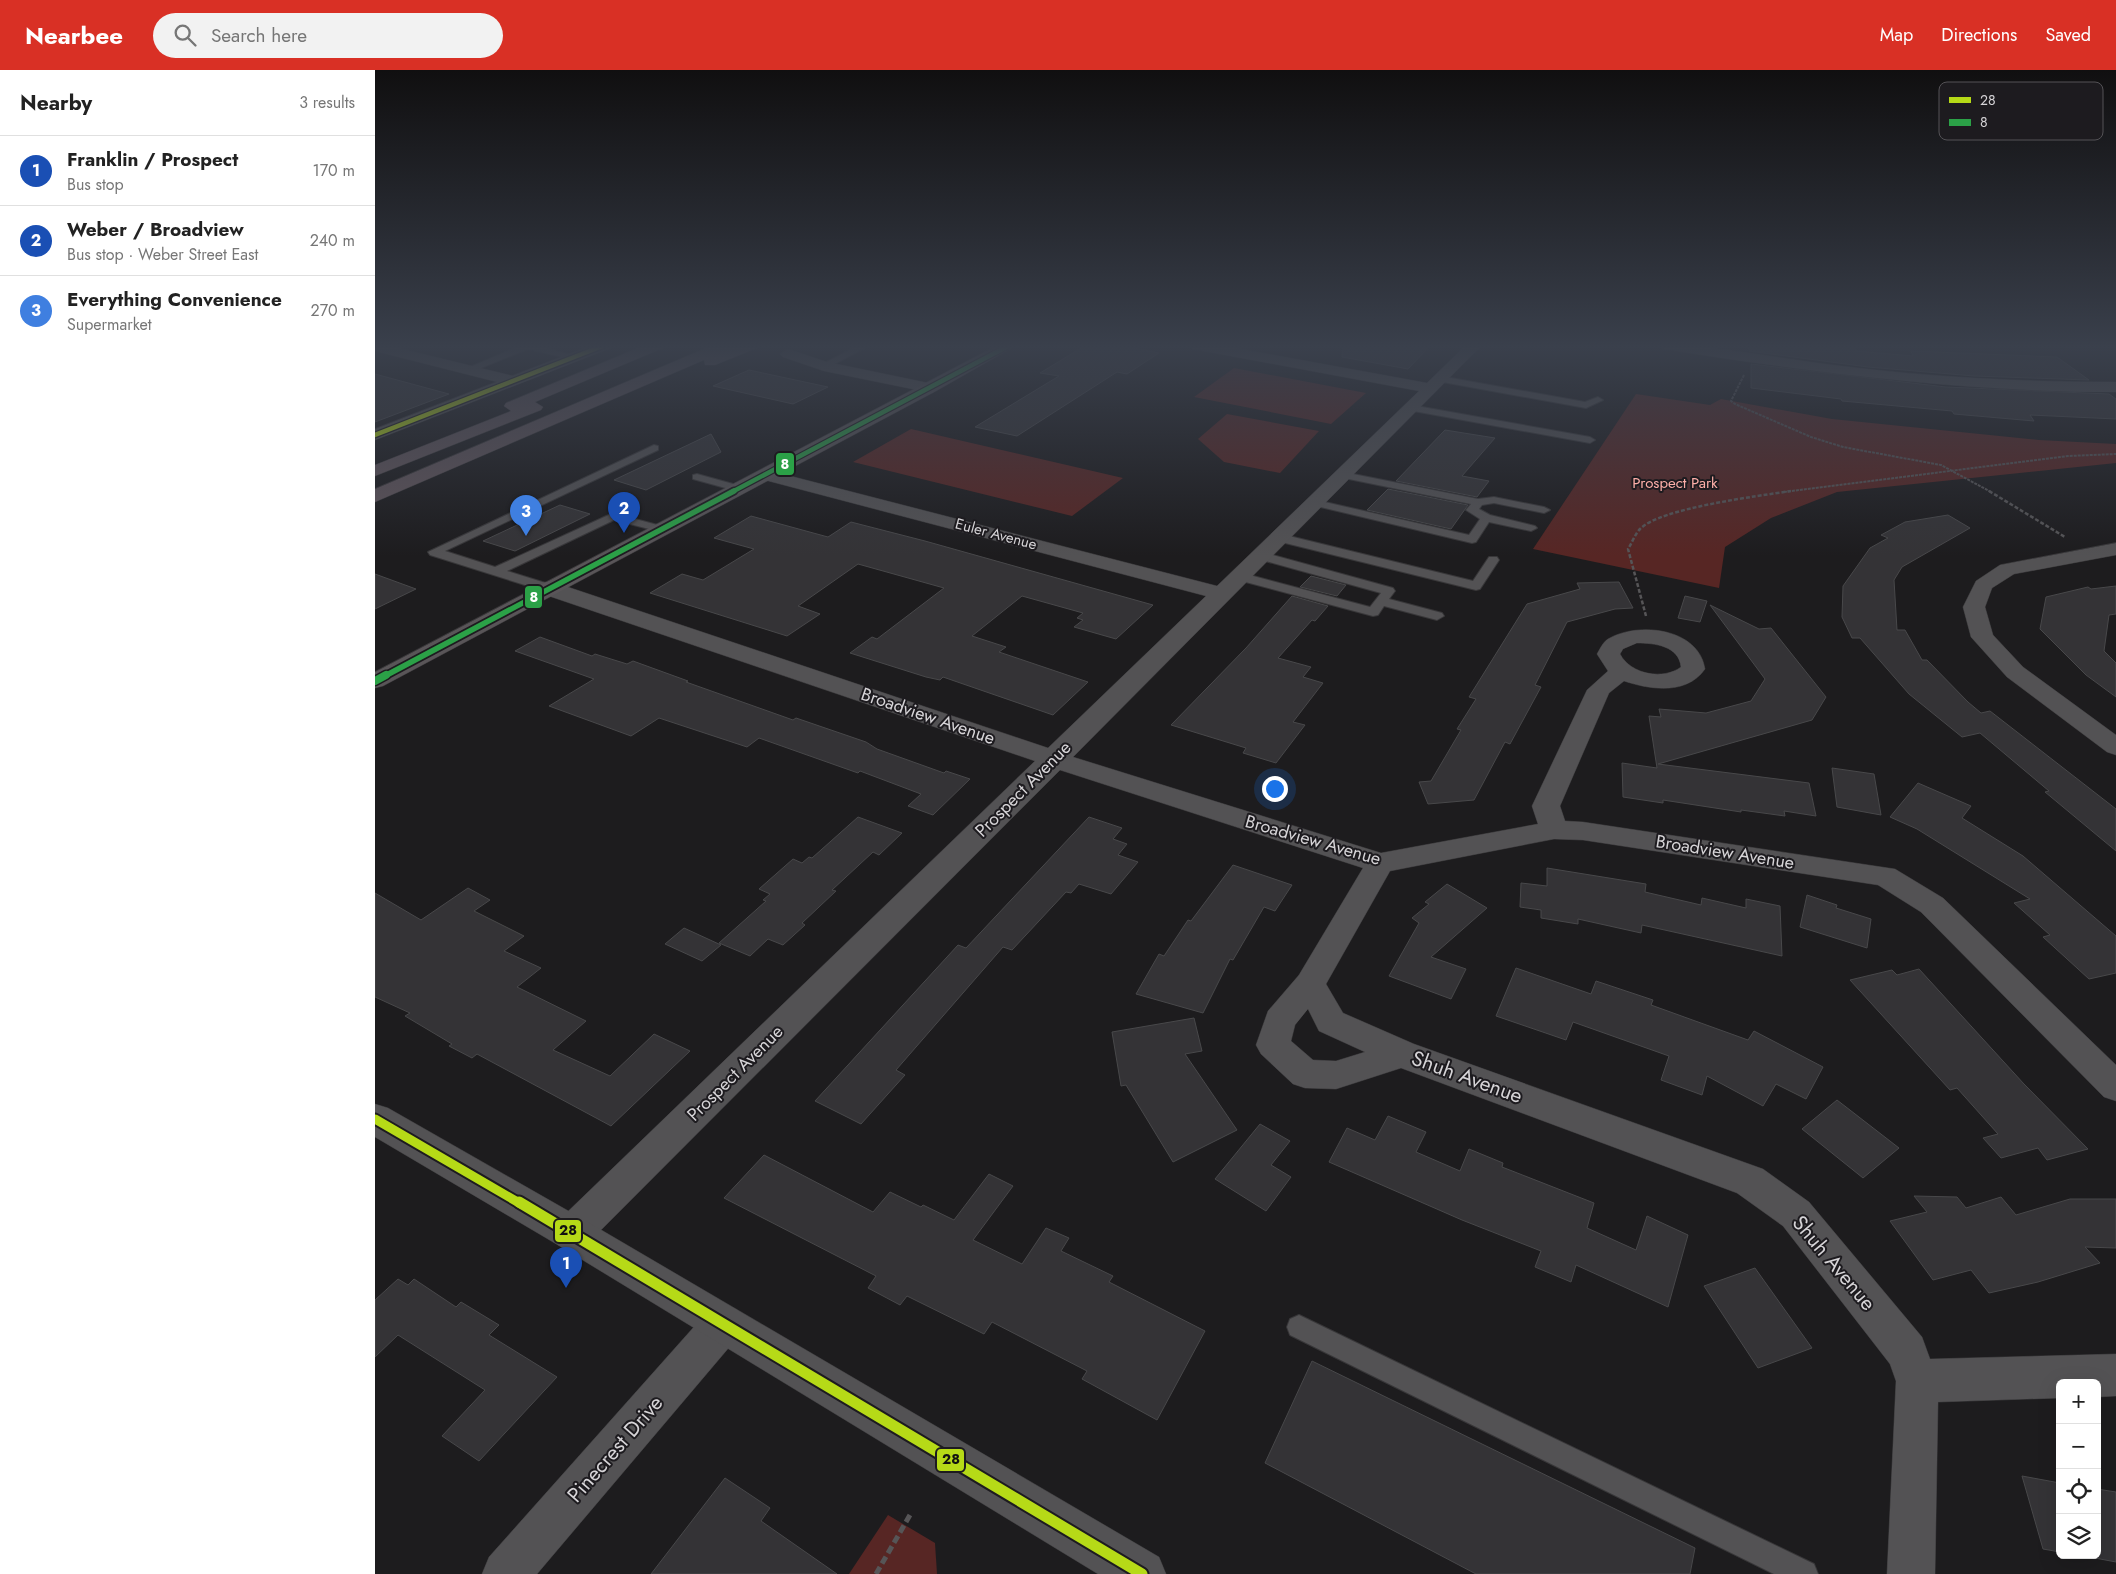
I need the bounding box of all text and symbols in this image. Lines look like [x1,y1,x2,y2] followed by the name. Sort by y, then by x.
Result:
[153,13,503,58] search box
[25,18,123,53] text: Nearbee
[171,21,199,49] icon: search
[211,22,307,49] text: Search here
[1880,22,1913,48] text: Map
[1941,22,2017,48] text: Directions
[2045,22,2091,48] text: Saved
[1939,82,2103,140] legend
[20,88,92,118] text: Nearby
[1980,90,1996,110] text: 28
[299,91,355,114] text: 3 results
[1980,112,1988,132] text: 8
[67,146,238,173] text: Franklin / Prospect
[32,159,40,182] text: 1
[313,159,355,182] text: 170 m
[67,173,124,196] text: Bus stop
[67,216,244,243] text: Weber / Broadview
[31,229,41,252] text: 2
[310,229,355,252] text: 240 m
[67,243,258,266] text: Bus stop · Weber Street East
[67,286,282,313] text: Everything Convenience
[31,299,41,322] text: 3
[311,299,355,322] text: 270 m
[67,313,152,336] text: Supermarket
[775,452,795,476] line badge: 8
[781,454,790,474] text: 8
[1632,472,1718,494] park label: Prospect Park
[608,492,640,533] pin: 2
[510,495,542,536] pin: 3
[953,513,1040,556] street label: Euler Avenue
[524,585,543,609] line badge: 8
[530,587,539,607] text: 8
[858,681,998,751] street label: Broadview Avenue
[969,735,1077,843] street label: Prospect Avenue
[1262,776,1288,802] your location
[1242,808,1384,872] street label: Broadview Avenue
[1654,828,1796,876] street label: Broadview Avenue
[681,1019,789,1127] street label: Prospect Avenue
[1407,1043,1527,1111] street label: Shuh Avenue
[1785,1209,1883,1317] street label: Shuh Avenue
[554,1219,582,1243] line badge: 28
[559,1220,577,1240] text: 28
[550,1247,582,1288] pin: 1
[2056,1379,2101,1559] map controls
[2056,1379,2101,1424] button: +
[560,1389,670,1509] street label: Pinecrest Drive
[2056,1424,2101,1469] button: −
[936,1448,965,1472] line badge: 28
[942,1449,960,1469] text: 28
[2056,1469,2101,1514] button: locate
[2056,1514,2101,1559] button: layers

